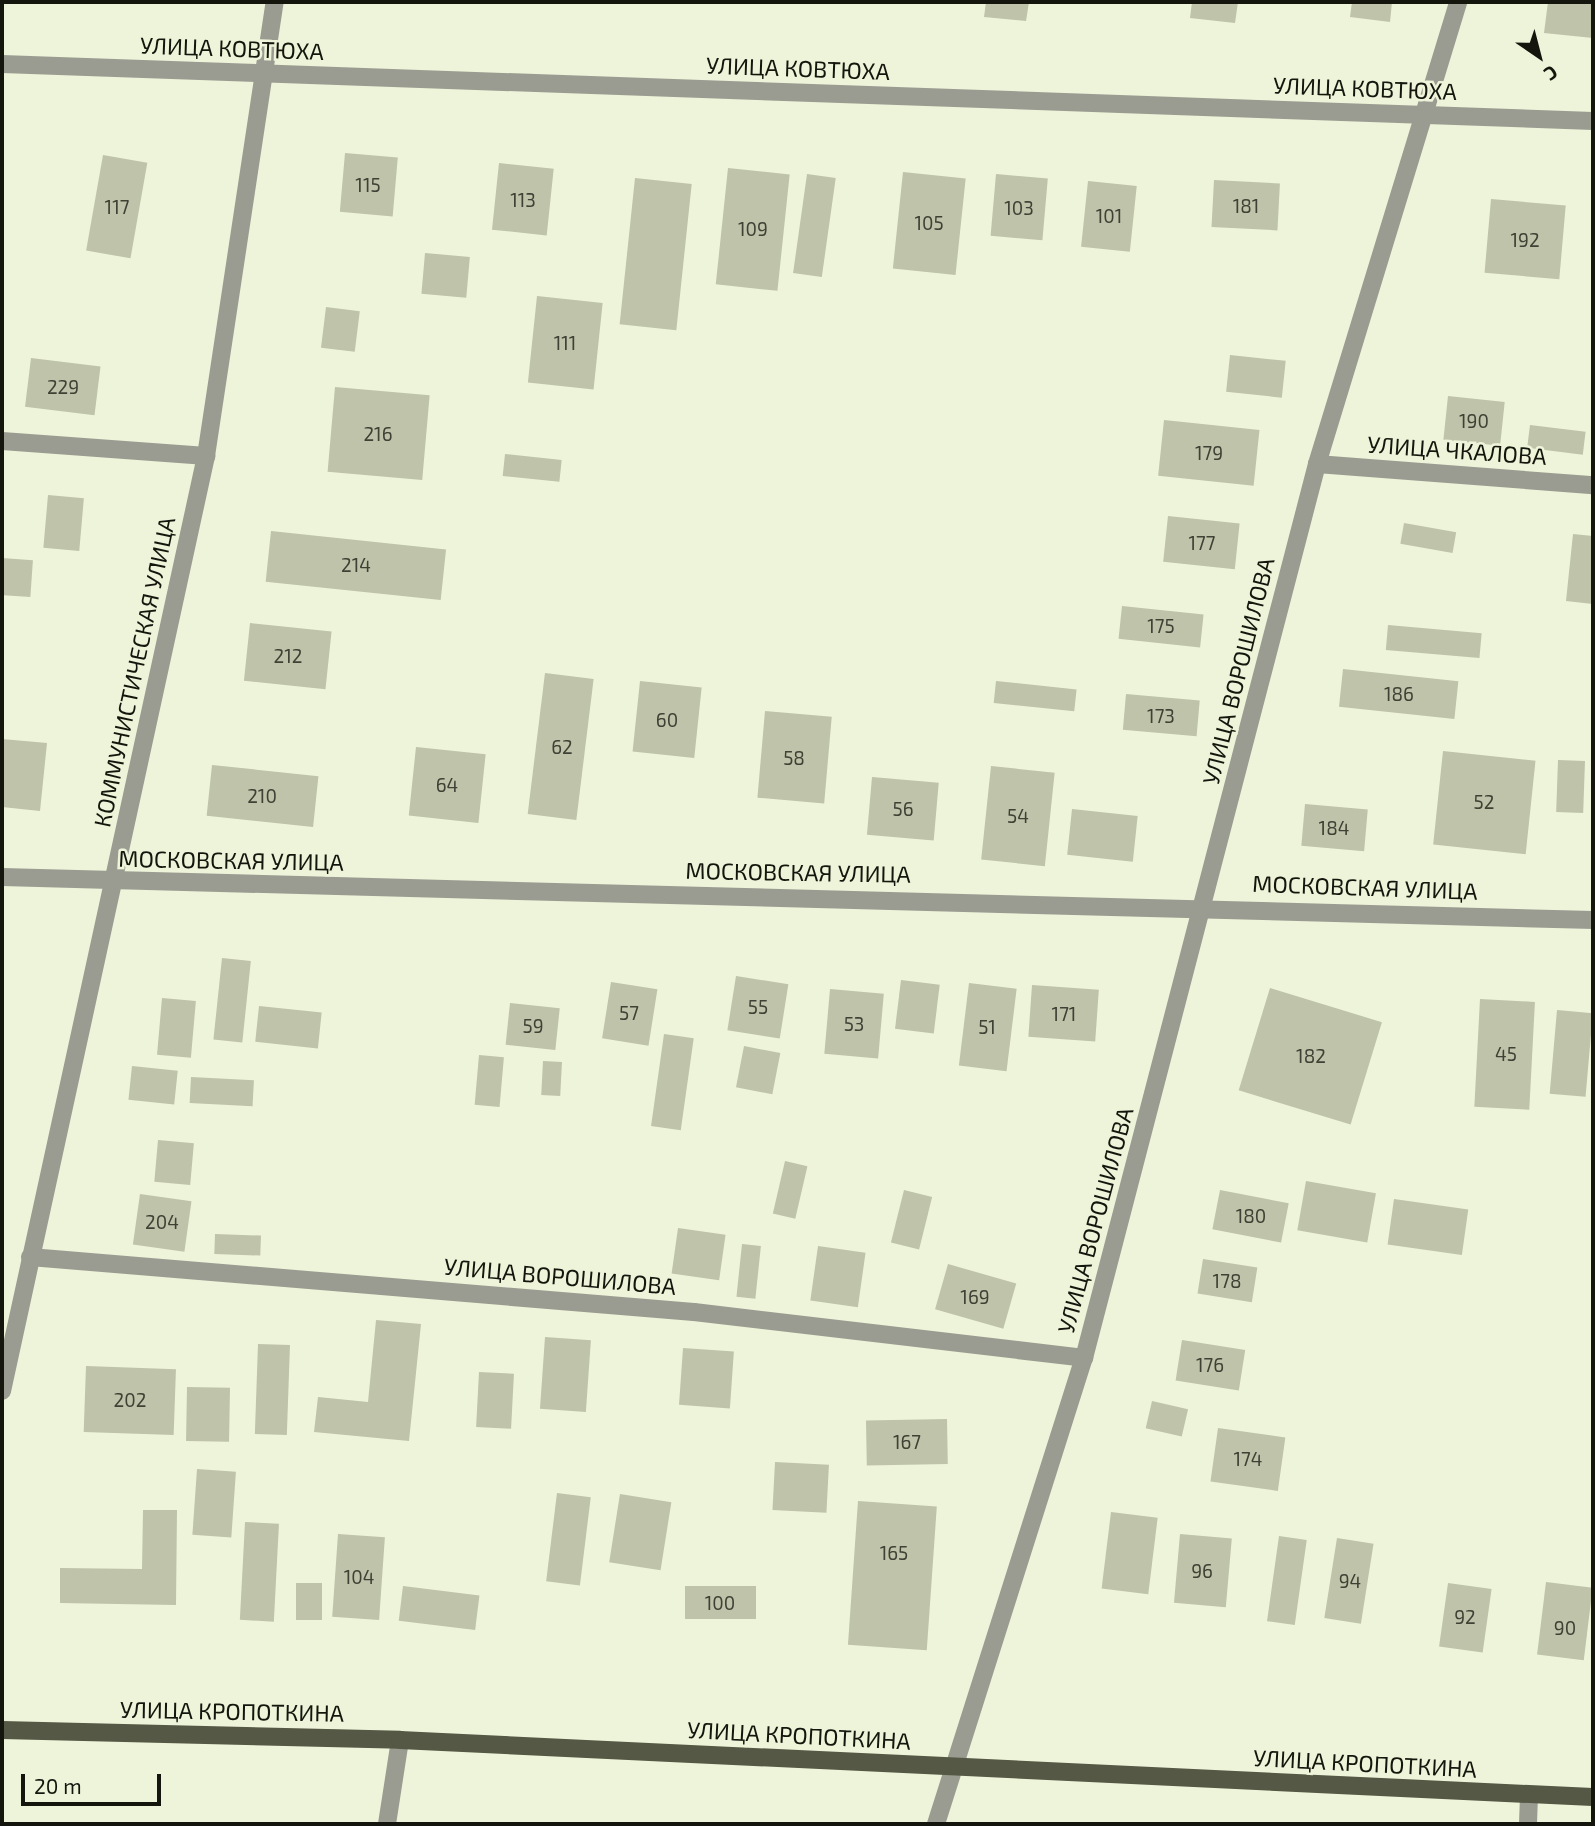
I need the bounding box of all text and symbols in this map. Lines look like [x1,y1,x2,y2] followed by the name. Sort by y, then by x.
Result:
[1504,21,1574,91] north arrow
[140,31,324,65] street label: УЛИЦА КОВТЮХА
[706,51,890,85] street label: УЛИЦА КОВТЮХА
[1540,61,1563,86] text: С
[1273,71,1457,105] street label: УЛИЦА КОВТЮХА
[355,174,381,196] house number: 115
[510,189,536,211] house number: 113
[1233,195,1259,217] house number: 181
[105,196,129,218] house number: 117
[1004,197,1034,219] house number: 103
[1096,205,1122,227] house number: 101
[914,212,944,234] house number: 105
[738,218,768,240] house number: 109
[1510,229,1540,251] house number: 192
[554,332,576,354] house number: 111
[47,376,79,398] house number: 229
[1459,410,1489,432] house number: 190
[363,423,393,445] house number: 216
[1366,430,1548,470] street label: УЛИЦА ЧКАЛОВА
[1195,442,1223,464] house number: 179
[88,514,180,830] street label: КОММУНИСТИЧЕСКАЯ УЛИЦА
[1188,532,1216,554] house number: 177
[341,554,371,576] house number: 214
[1196,555,1280,787] street label: УЛИЦА ВОРОШИЛОВА
[1147,615,1175,637] house number: 175
[274,645,302,667] house number: 212
[1384,683,1414,705] house number: 186
[1147,705,1175,727] house number: 173
[656,709,678,731] house number: 60
[551,736,573,758] house number: 62
[783,747,805,769] house number: 58
[436,774,458,796] house number: 64
[247,785,277,807] house number: 210
[1474,791,1494,813] house number: 52
[892,798,914,820] house number: 56
[1007,805,1029,827] house number: 54
[1319,817,1349,839] house number: 184
[118,844,344,876] street label: МОСКОВСКАЯ УЛИЦА
[685,856,911,888] street label: МОСКОВСКАЯ УЛИЦА
[1252,869,1478,905] street label: МОСКОВСКАЯ УЛИЦА
[748,996,768,1018] house number: 55
[619,1002,639,1024] house number: 57
[1052,1003,1076,1025] house number: 171
[844,1013,864,1035] house number: 53
[522,1015,544,1037] house number: 59
[978,1016,996,1038] house number: 51
[1495,1043,1517,1065] house number: 45
[1296,1045,1326,1067] house number: 182
[1052,1104,1138,1336] street label: УЛИЦА ВОРОШИЛОВА
[1236,1205,1266,1227] house number: 180
[145,1211,179,1233] house number: 204
[443,1252,677,1300] street label: УЛИЦА ВОРОШИЛОВА
[1213,1270,1241,1292] house number: 178
[960,1286,990,1308] house number: 169
[1196,1354,1224,1376] house number: 176
[114,1389,146,1411] house number: 202
[893,1431,921,1453] house number: 167
[1234,1448,1262,1470] house number: 174
[880,1542,908,1564] house number: 165
[1191,1560,1213,1582] house number: 96
[344,1566,374,1588] house number: 104
[1339,1570,1361,1592] house number: 94
[705,1592,735,1614] house number: 100
[1454,1606,1476,1628] house number: 92
[1554,1617,1576,1639] house number: 90
[120,1695,344,1727] street label: УЛИЦА КРОПОТКИНА
[686,1715,912,1755] street label: УЛИЦА КРОПОТКИНА
[1252,1743,1478,1783] street label: УЛИЦА КРОПОТКИНА
[24,1759,164,1803] scale bar
[34,1773,82,1798] text: 20 m

